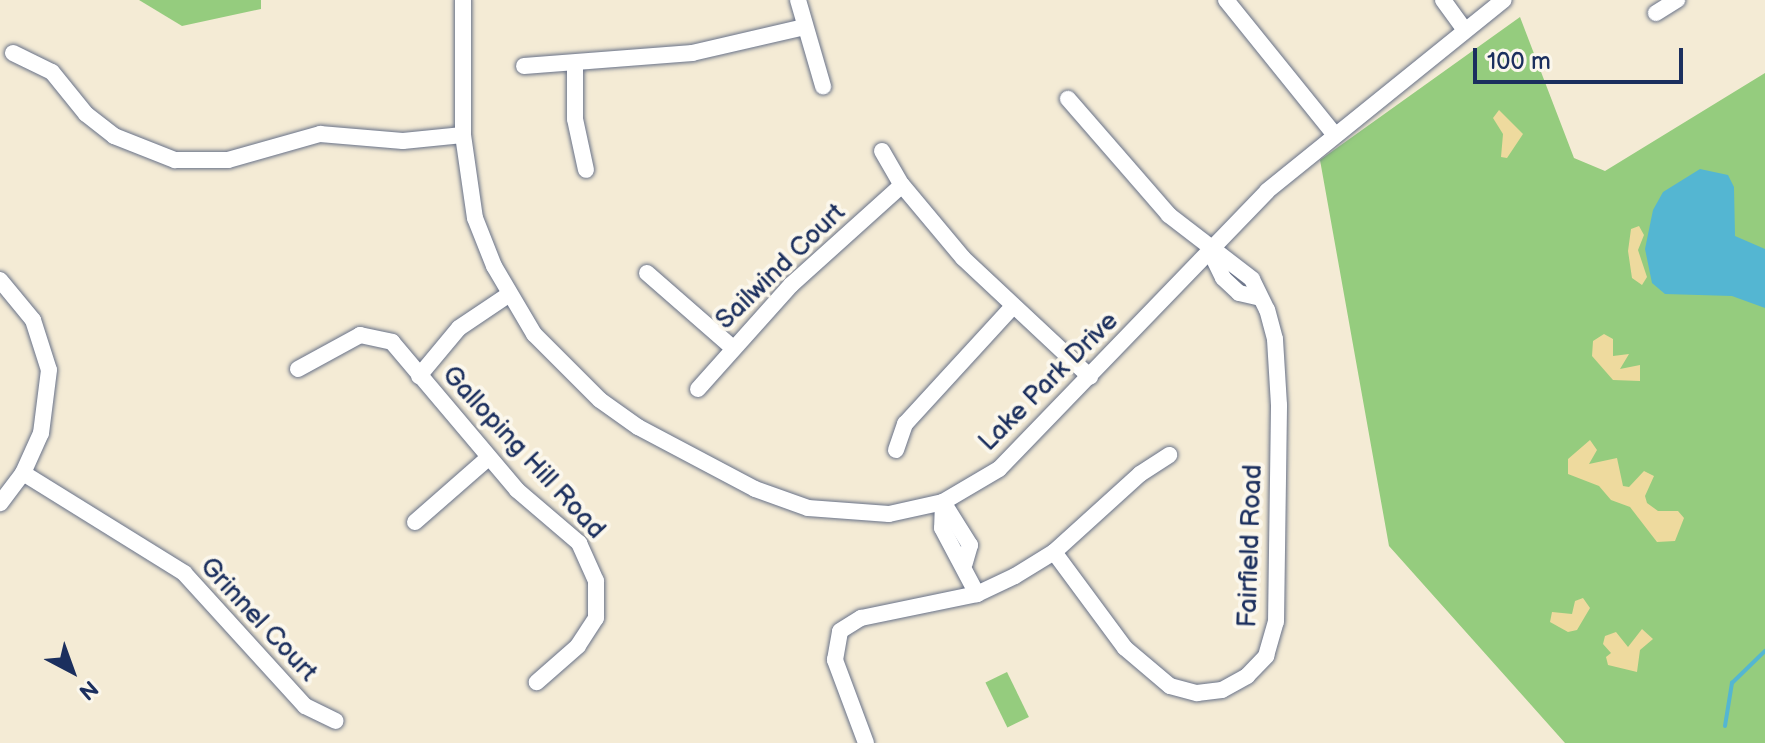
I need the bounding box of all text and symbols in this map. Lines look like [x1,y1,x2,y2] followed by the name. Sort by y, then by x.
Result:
[1477,32,1687,82] scale bar
[1487,47,1551,76] text: 100 m
[710,198,852,336] street label: Sailwind Court
[973,306,1125,458] street label: Lake Park Drive
[435,360,611,546] street label: Galloping Hill Road
[1233,464,1269,628] street label: Fairfield Road
[193,552,323,688] street label: Grinnel Court
[32,631,112,711] north arrow
[73,674,103,705] text: N

